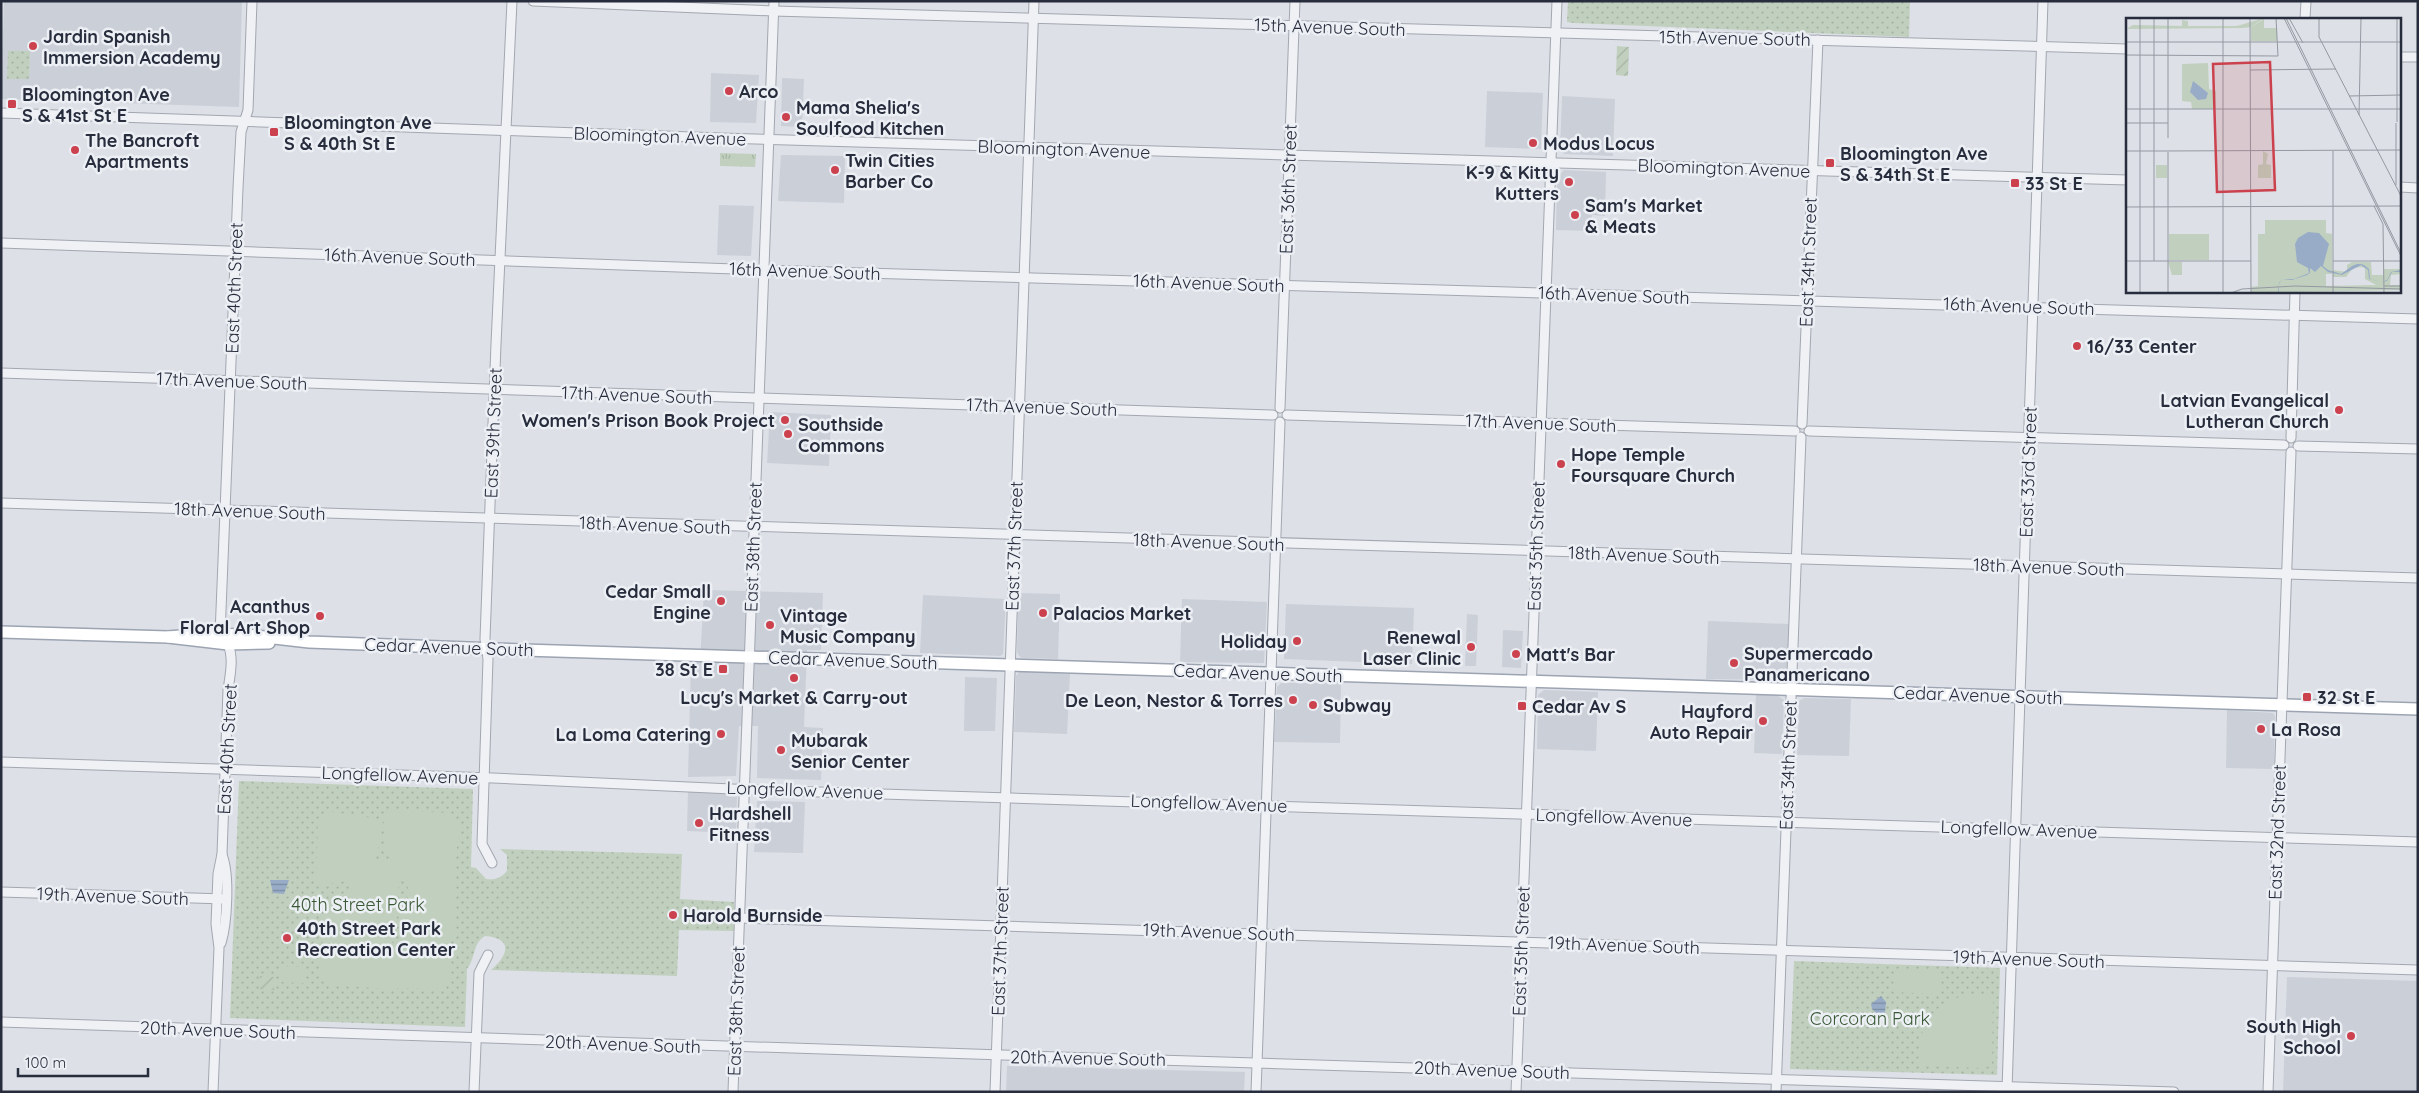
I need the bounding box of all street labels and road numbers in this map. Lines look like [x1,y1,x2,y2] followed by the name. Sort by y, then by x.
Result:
[1254,13,1406,41] street label: 15th Avenue South
[1659,25,1811,51] street label: 15th Avenue South
[573,121,747,151] street label: Bloomington Avenue
[1274,124,1302,254] street label: East 36th Street
[977,134,1151,164] street label: Bloomington Avenue
[1637,153,1811,183] street label: Bloomington Avenue
[1794,197,1822,327] street label: East 34th Street
[220,222,248,354] street label: East 40th Street
[324,243,476,271] street label: 16th Avenue South
[729,257,881,285] street label: 16th Avenue South
[1133,269,1285,297] street label: 16th Avenue South
[1538,281,1690,309] street label: 16th Avenue South
[1943,292,2095,320] street label: 16th Avenue South
[156,367,308,395] street label: 17th Avenue South
[479,367,507,499] street label: East 39th Street
[561,381,713,409] street label: 17th Avenue South
[966,393,1118,421] street label: 17th Avenue South
[2014,406,2042,538] street label: East 33rd Street
[1465,409,1617,437] street label: 17th Avenue South
[1000,481,1028,611] street label: East 37th Street
[1522,481,1550,611] street label: East 35th Street
[739,482,767,612] street label: East 38th Street
[174,497,326,525] street label: 18th Avenue South
[579,511,731,539] street label: 18th Avenue South
[1133,528,1285,556] street label: 18th Avenue South
[1568,541,1720,569] street label: 18th Avenue South
[1973,553,2125,581] street label: 18th Avenue South
[364,633,534,661] street label: Cedar Avenue South
[768,646,938,674] street label: Cedar Avenue South
[1173,659,1343,687] street label: Cedar Avenue South
[1893,681,2063,709] street label: Cedar Avenue South
[212,683,242,815] street label: East 40th Street
[1774,700,1802,830] street label: East 34th Street
[321,761,479,789] street label: Longfellow Avenue
[2263,764,2291,900] street label: East 32nd Street
[726,776,884,804] street label: Longfellow Avenue
[1130,789,1288,817] street label: Longfellow Avenue
[1535,803,1693,831] street label: Longfellow Avenue
[1940,815,2098,843] street label: Longfellow Avenue
[37,882,189,910] street label: 19th Avenue South
[986,886,1014,1016] street label: East 37th Street
[1507,886,1535,1016] street label: East 35th Street
[1143,918,1295,946] street label: 19th Avenue South
[1548,931,1700,959] street label: 19th Avenue South
[1953,945,2105,973] street label: 19th Avenue South
[722,946,750,1076] street label: East 38th Street
[140,1016,296,1044] street label: 20th Avenue South
[545,1030,701,1058] street label: 20th Avenue South
[1010,1045,1166,1071] street label: 20th Avenue South
[1414,1056,1570,1084] street label: 20th Avenue South

